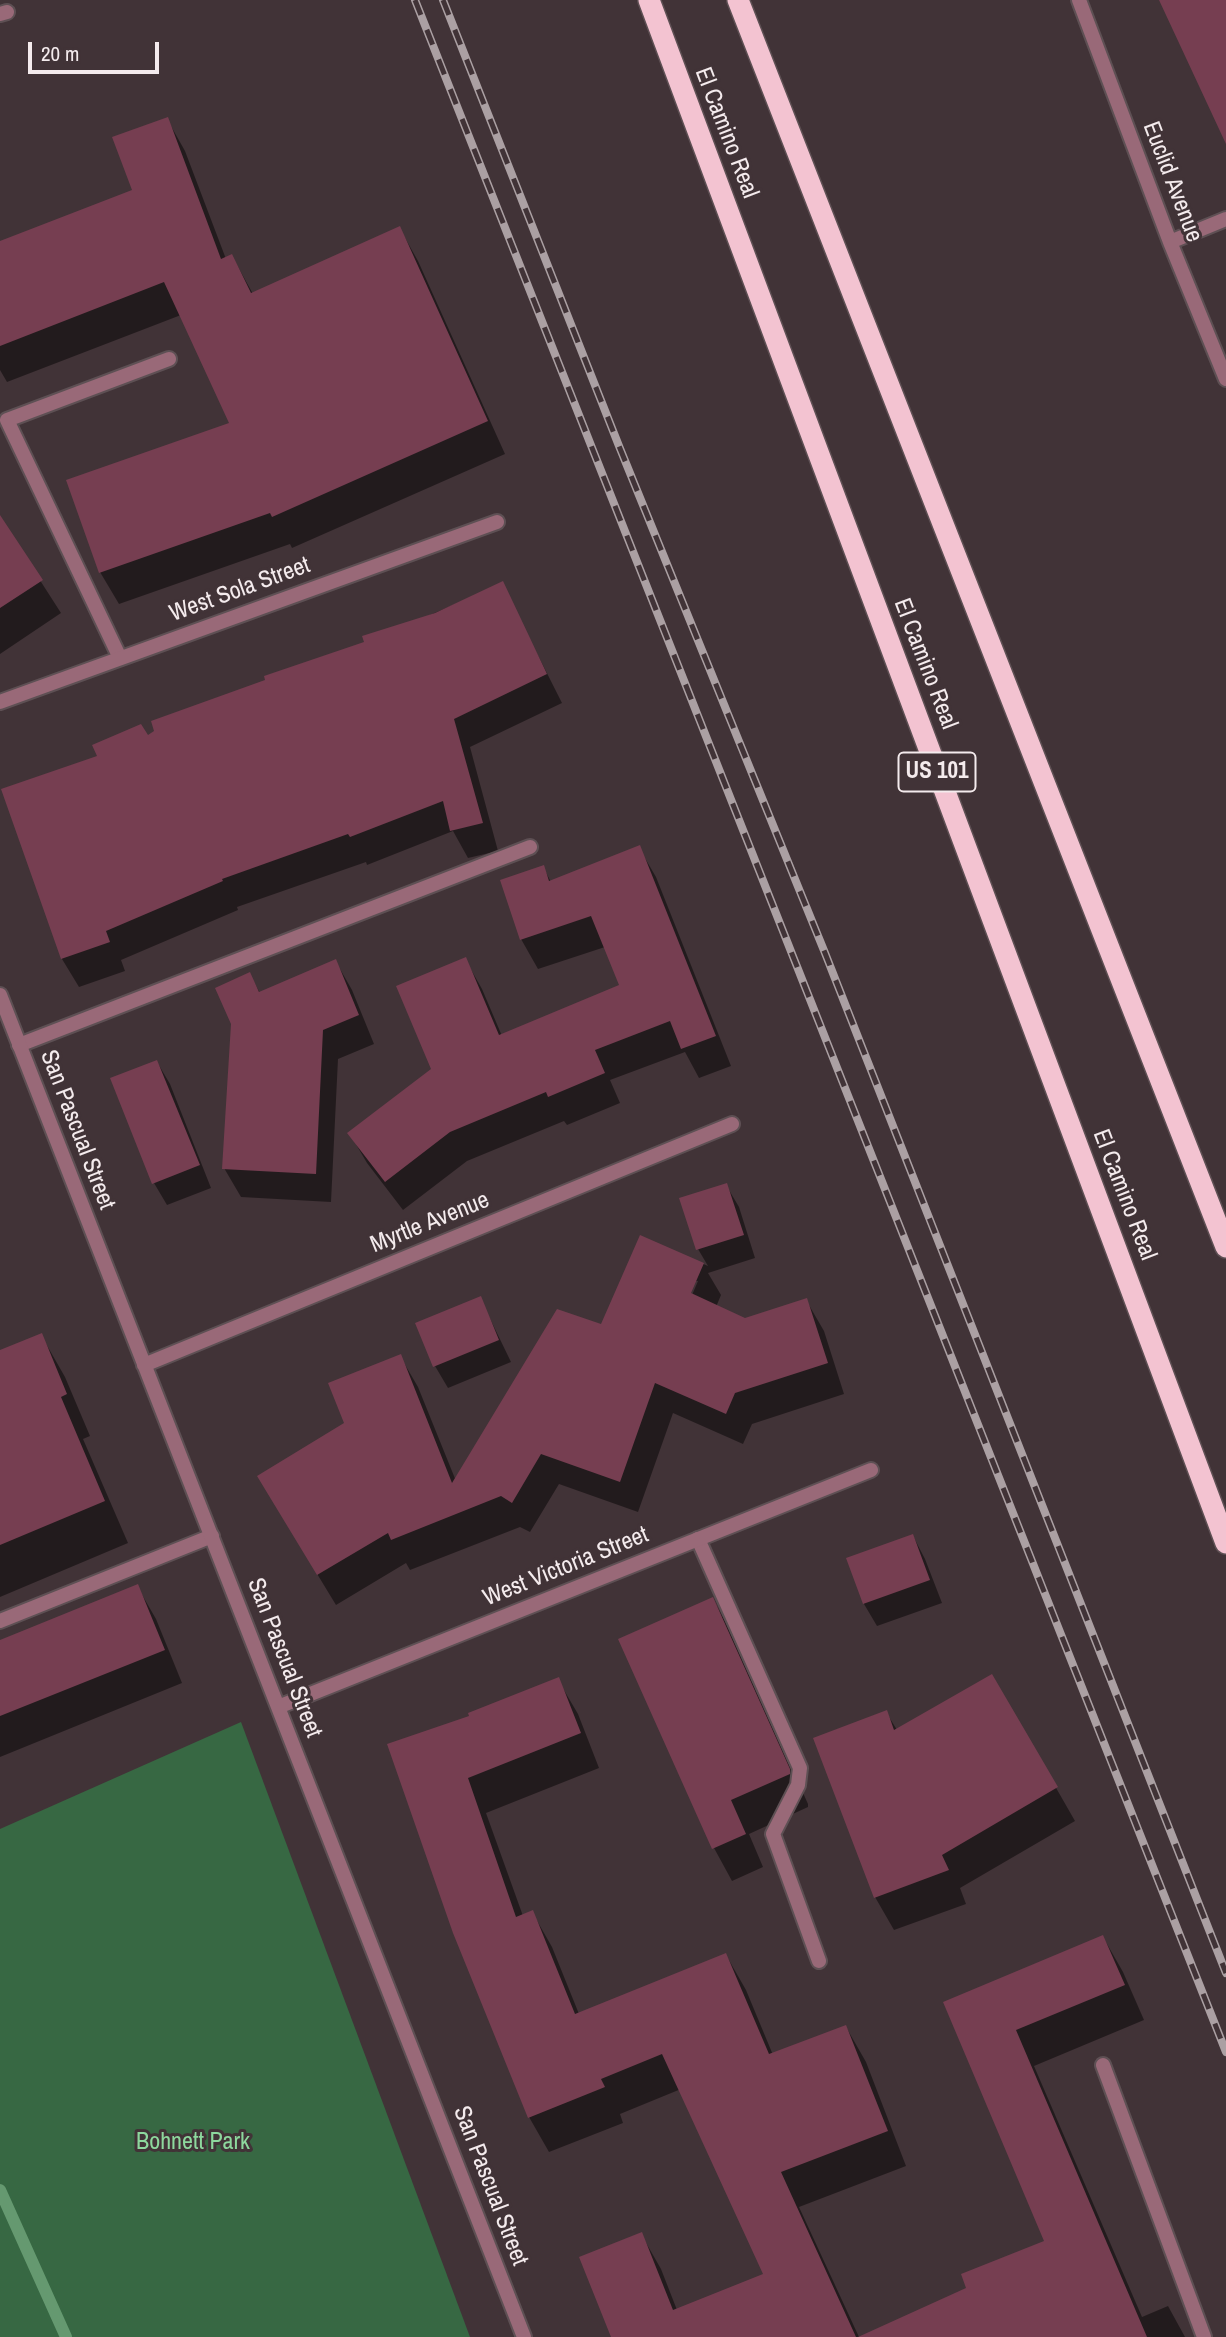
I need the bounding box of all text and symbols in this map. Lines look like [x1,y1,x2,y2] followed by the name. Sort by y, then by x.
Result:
[32,28,163,72] scale bar
[41,39,79,68] text: 20 m
[688,64,764,202] street label: El Camino Real
[1136,118,1208,246] street label: Euclid Avenue
[166,551,314,629] street label: West Sola Street
[887,595,963,733] street label: El Camino Real
[898,752,976,792] road number: US 101
[33,1046,121,1214] street label: San Pascual Street
[1086,1126,1162,1264] street label: El Camino Real
[366,1186,494,1260] street label: Myrtle Avenue
[479,1521,653,1613] street label: West Victoria Street
[240,1574,328,1742] street label: San Pascual Street
[446,2102,534,2270] street label: San Pascual Street
[136,2129,250,2157] park label: Bohnett Park

